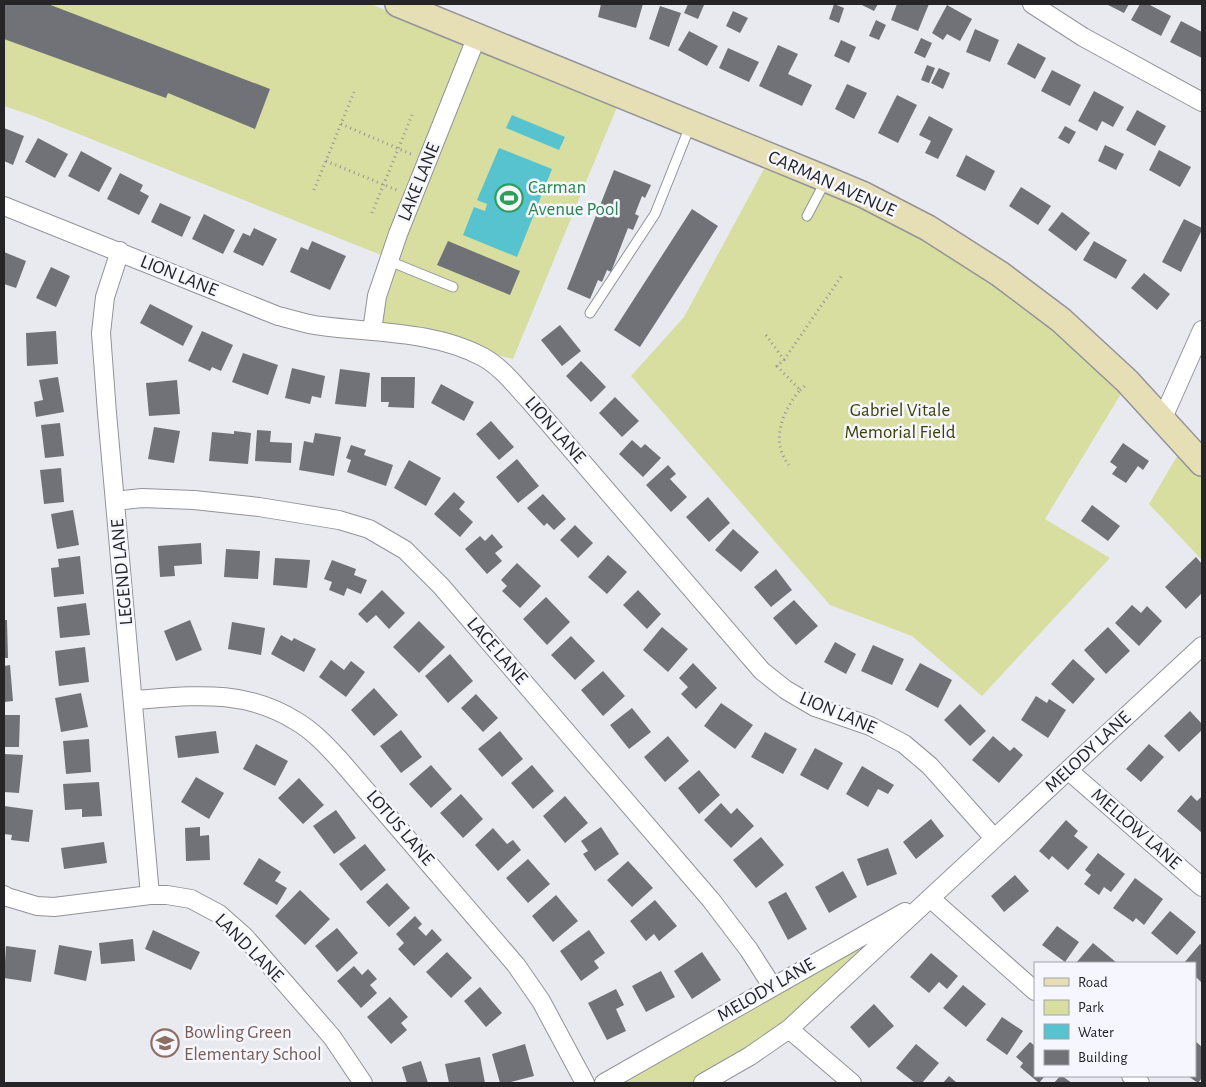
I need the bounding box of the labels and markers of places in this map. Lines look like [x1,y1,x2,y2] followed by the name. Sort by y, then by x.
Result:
[528,178,619,219] place label: Carman Avenue Pool
[494,183,524,213] sports icon: Carman Avenue Pool
[184,1023,322,1064] place label: Bowling Green Elementary School
[150,1028,180,1058] school or university icon: Bowling Green Elementary School

